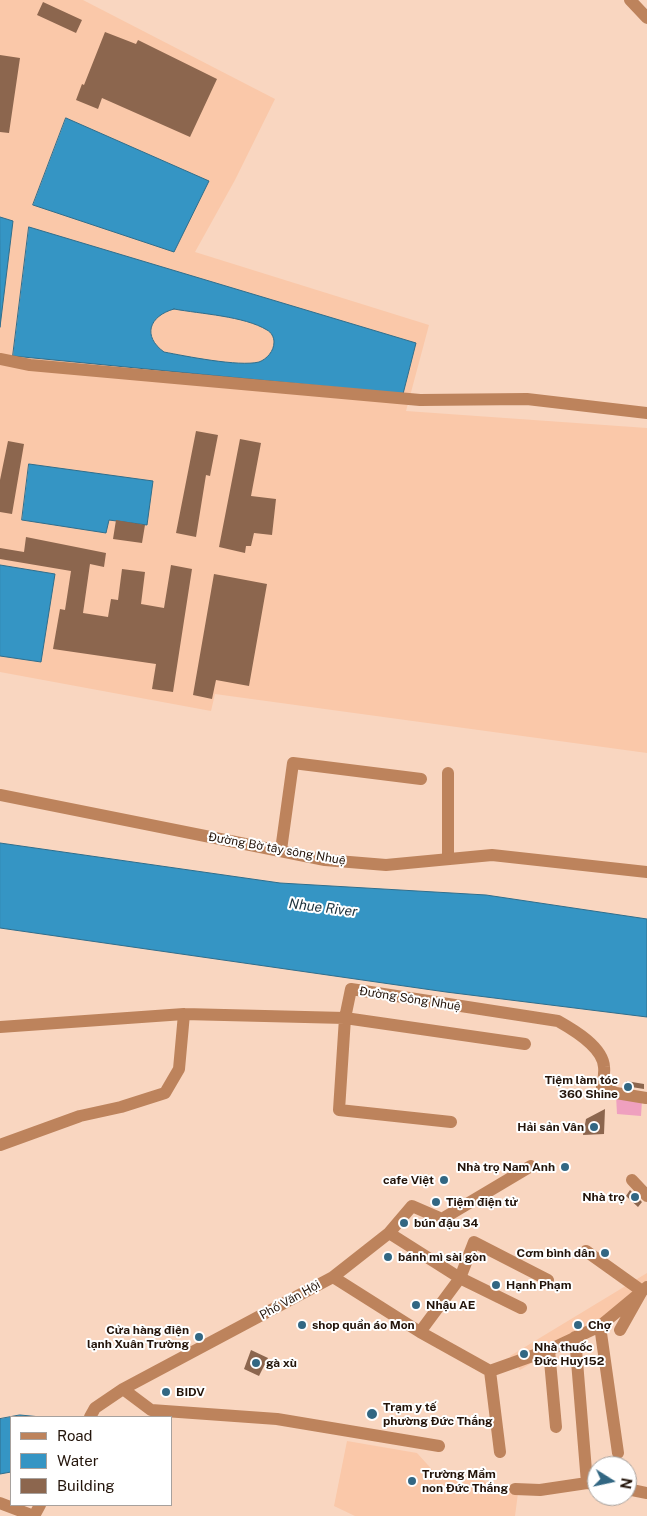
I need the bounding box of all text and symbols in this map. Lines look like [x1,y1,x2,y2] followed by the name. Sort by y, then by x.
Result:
[207,830,347,868] street label: Đường Bờ tây sông Nhuệ
[288,895,358,921] water label: Nhue River
[358,984,462,1014] street label: Đường Sông Nhuệ
[545,1073,618,1101] place label: Tiệm làm tóc 360 Shine
[622,1081,634,1093] marker: Tiệm làm tóc 360 Shine
[517,1120,584,1134] place label: Hải sản Vân
[588,1121,600,1133] marker: Hải sản Vân
[457,1160,555,1174] place label: Nhà trọ Nam Anh
[559,1161,571,1173] marker: Nhà trọ Nam Anh
[383,1173,434,1187] place label: cafe Việt
[438,1174,450,1186] marker: cafe Việt
[582,1190,625,1204] place label: Nhà trọ
[629,1191,641,1203] marker: Nhà trọ
[446,1195,518,1209] place label: Tiệm điện tử
[430,1196,442,1208] marker: Tiệm điện tử
[414,1216,478,1230] place label: bún đậu 34
[398,1217,410,1229] marker: bún đậu 34
[517,1246,595,1260] place label: Cơm bình dân
[599,1247,611,1259] marker: Cơm bình dân
[398,1250,486,1264] place label: bánh mì sài gòn
[382,1251,394,1263] marker: bánh mì sài gòn
[257,1277,323,1323] street label: Phố Văn Hội
[506,1278,571,1292] place label: Hạnh Phạm
[490,1279,502,1291] marker: Hạnh Phạm
[426,1298,475,1312] place label: Nhậu AE
[410,1299,422,1311] marker: Nhậu AE
[312,1318,415,1332] place label: shop quần áo Mon
[588,1318,611,1332] place label: Chợ
[296,1319,308,1331] marker: shop quần áo Mon
[572,1319,584,1331] marker: Chợ
[87,1323,189,1351] place label: Cửa hàng điện lạnh Xuân Trường
[193,1331,205,1343] marker: Cửa hàng điện lạnh Xuân Trường
[534,1340,604,1368] place label: Nhà thuốc Đức Huy152
[518,1348,530,1360] marker: Nhà thuốc Đức Huy152
[266,1356,297,1370] place label: gà xù
[250,1357,262,1369] marker: gà xù
[176,1385,205,1399] place label: BIDV
[160,1386,172,1398] marker: BIDV
[383,1400,493,1428] place label: Trạm y tế phường Đức Thắng
[365,1407,379,1421] marker: Trạm y tế phường Đức Thắng
[10,1416,172,1506] legend
[57,1427,93,1444] text: Road
[57,1452,99,1469] text: Water
[587,1456,637,1506] north arrow
[422,1467,508,1495] place label: Trường Mầm non Đức Thắng
[406,1475,418,1487] marker: Trường Mầm non Đức Thắng
[57,1477,115,1494] text: Building
[617,1477,635,1490] text: N

